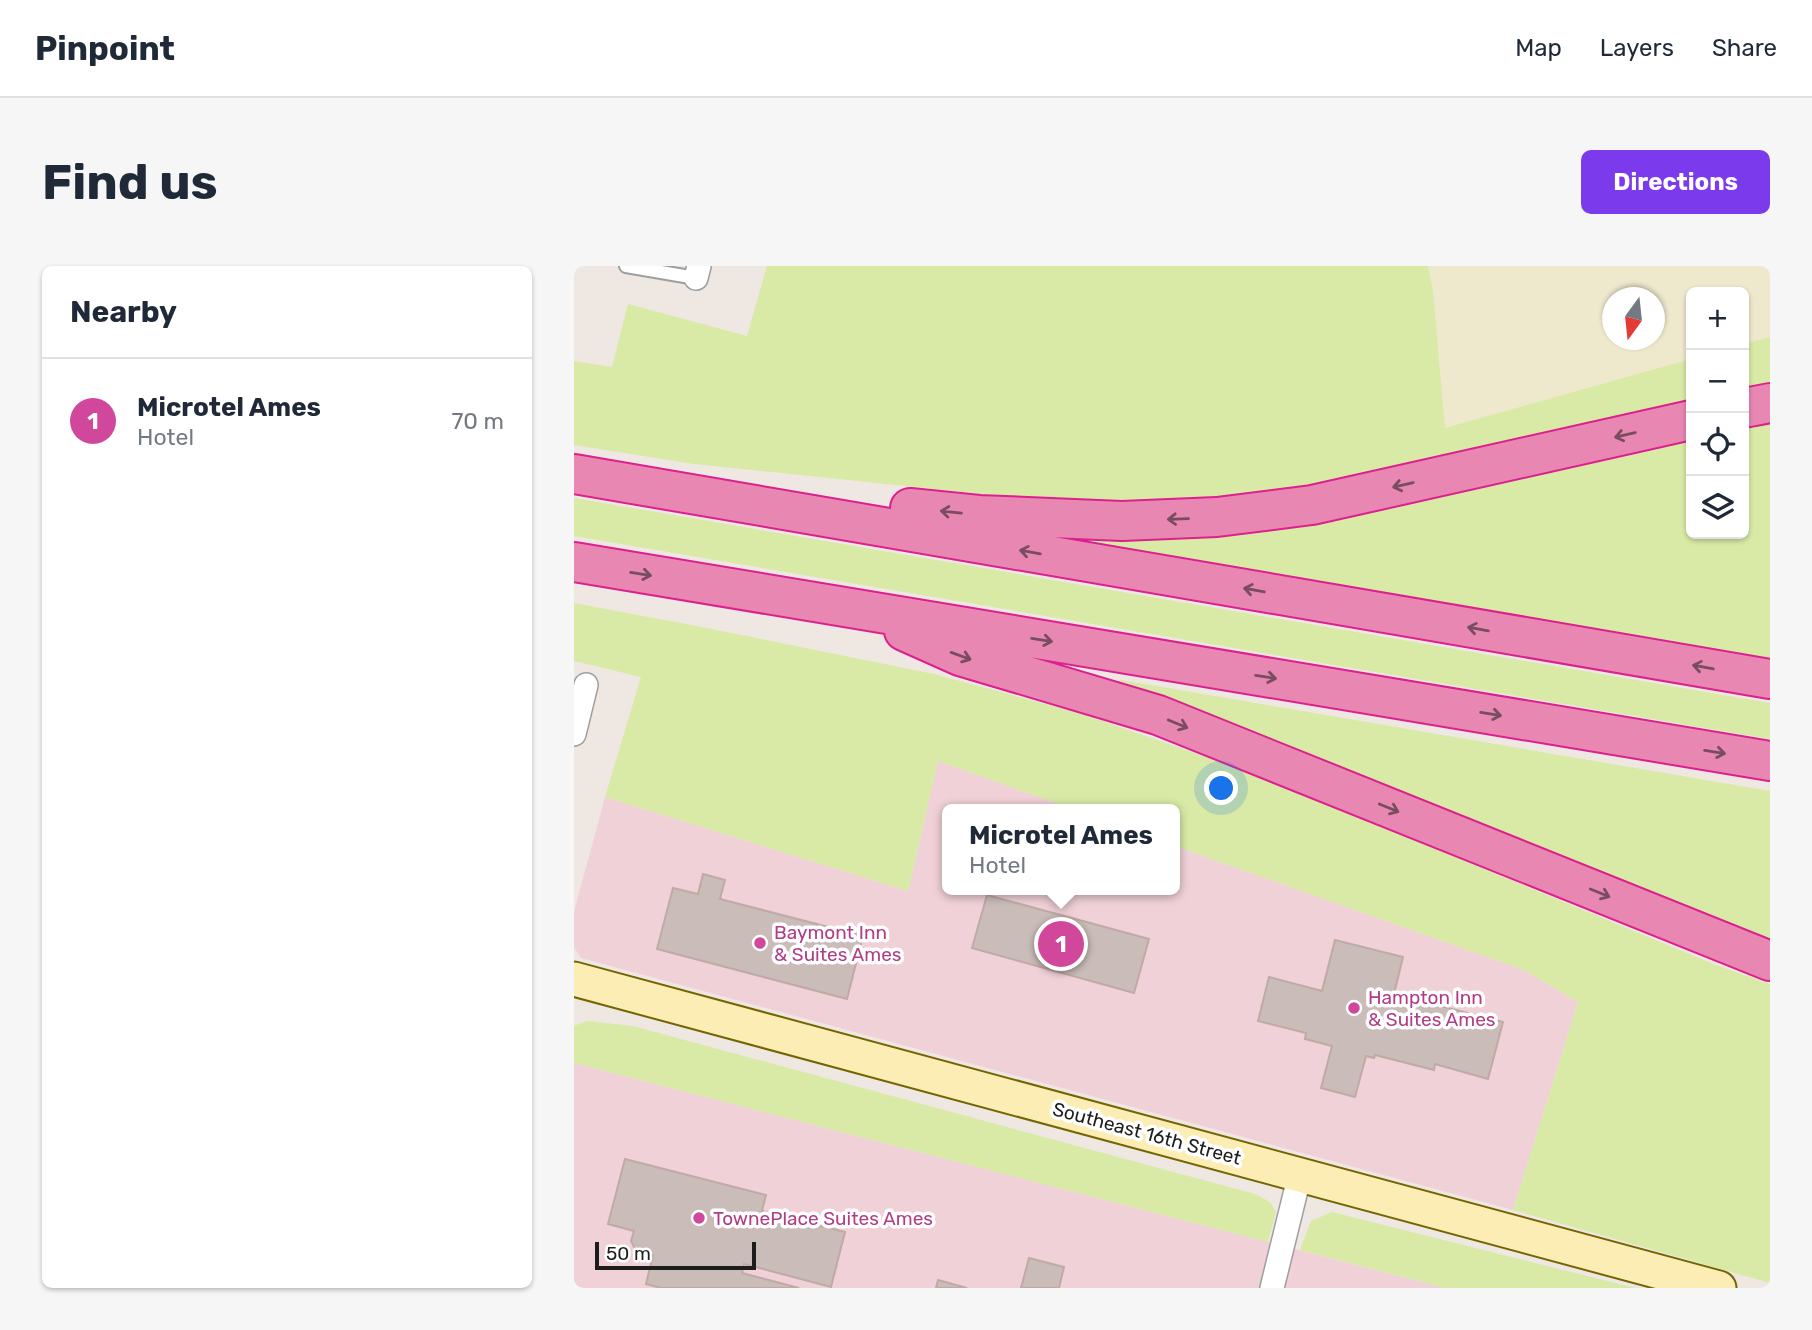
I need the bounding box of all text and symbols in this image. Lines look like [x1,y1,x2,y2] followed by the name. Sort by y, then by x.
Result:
[35,29,175,68] text: Pinpoint
[1515,34,1562,62] text: Map
[1600,34,1674,62] text: Layers
[1712,34,1777,62] text: Share
[1581,150,1770,214] button: Directions
[42,153,218,211] text: Find us
[1602,287,1665,350] north arrow
[1686,287,1749,539] map controls
[1686,287,1749,350] button: +
[70,294,177,330] text: Nearby
[1686,350,1749,413] button: −
[137,392,321,423] text: Microtel Ames
[87,407,99,435] text: 1
[452,407,504,435] text: 70 m
[1686,413,1749,476] button: locate
[137,423,194,451] text: Hotel
[1614,429,1637,442] one-way arrow
[1686,476,1749,539] button: layers
[1392,478,1415,492] one-way arrow
[940,505,963,518] one-way arrow
[1167,512,1190,525] one-way arrow
[1019,545,1042,558] one-way arrow
[629,568,652,581] one-way arrow
[1243,583,1266,596] one-way arrow
[1468,622,1490,635] one-way arrow
[1030,634,1053,647] one-way arrow
[949,650,971,663] one-way arrow
[1692,660,1715,673] one-way arrow
[1254,671,1277,684] one-way arrow
[1479,708,1502,721] one-way arrow
[1167,718,1188,731] one-way arrow
[1703,746,1726,759] one-way arrow
[1204,771,1238,805] your location
[1378,803,1399,816] one-way arrow
[942,804,1180,895] popup
[969,820,1153,851] text: Microtel Ames
[969,851,1026,879] text: Hotel
[1589,887,1611,900] one-way arrow
[1038,918,1084,970] pin: 1
[774,921,902,966] place label: Baymont Inn & Suites Ames
[752,935,768,951] marker: Baymont Inn & Suites Ames
[1368,986,1496,1031] place label: Hampton Inn & Suites Ames
[1346,1000,1362,1016] marker: Hampton Inn & Suites Ames
[1050,1097,1244,1170] street label: Southeast 16th Street
[713,1207,933,1230] place label: TownePlace Suites Ames
[691,1210,707,1226] marker: TownePlace Suites Ames
[595,1239,756,1271] scale bar
[606,1242,651,1265] text: 50 m

